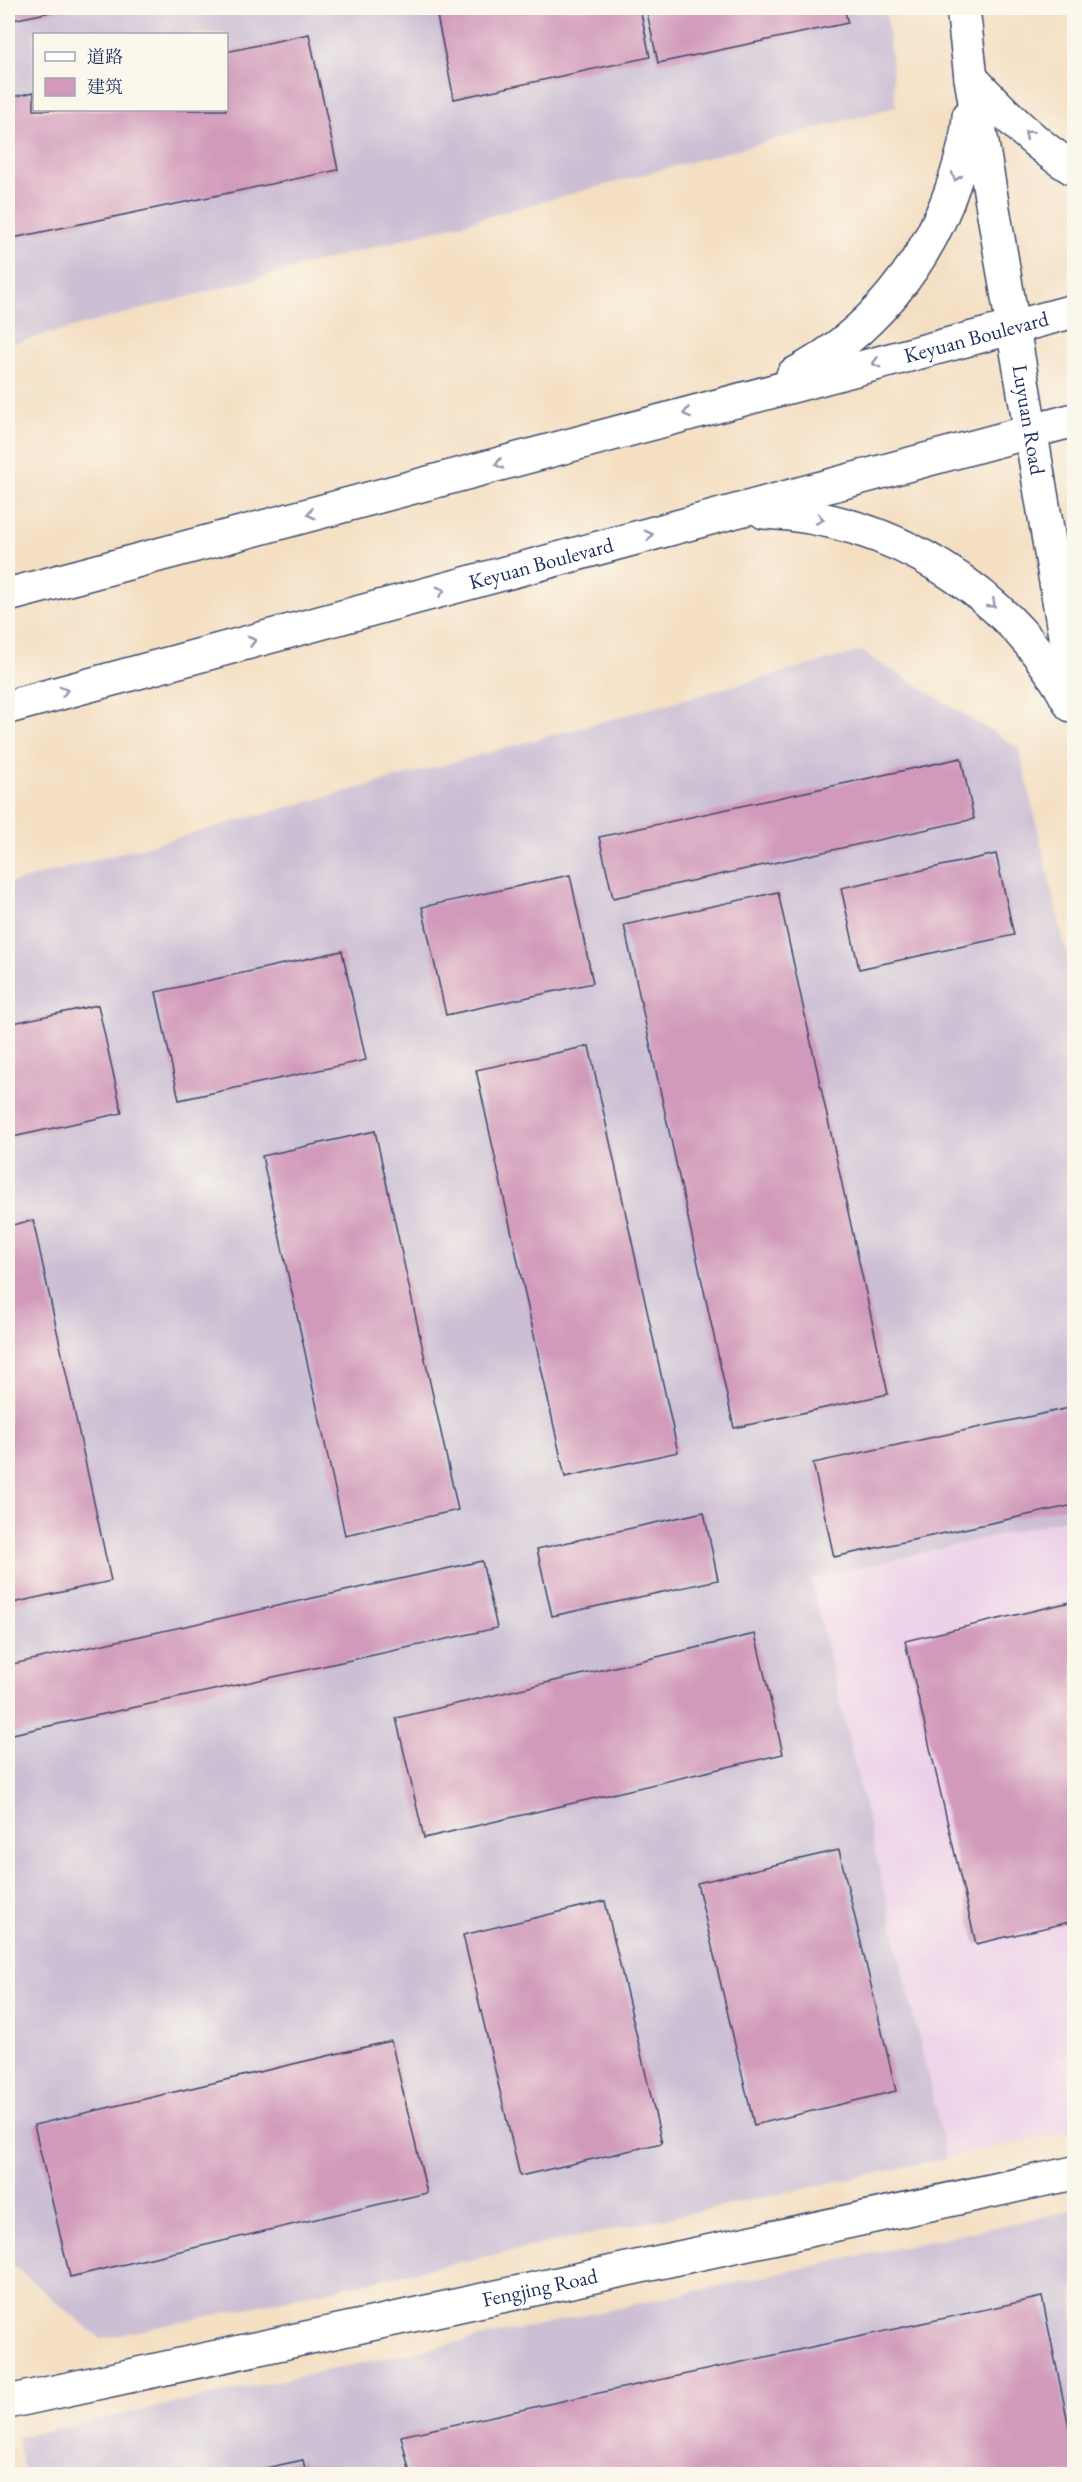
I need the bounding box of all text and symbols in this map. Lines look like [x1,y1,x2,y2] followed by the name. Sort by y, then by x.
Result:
[33,33,228,111] legend
[87,45,123,68] text: 道路
[87,75,123,98] text: 建筑
[1024,130,1035,141] one-way arrow
[951,171,964,182] one-way arrow
[901,304,1052,369] street label: Keyuan Boulevard
[871,356,881,369] one-way arrow
[1007,363,1052,477] street label: Luyuan Road
[682,406,692,419] one-way arrow
[494,457,505,469] one-way arrow
[306,507,316,520] one-way arrow
[814,512,824,525] one-way arrow
[644,530,654,542] one-way arrow
[466,531,616,595] street label: Keyuan Boulevard
[436,585,446,598] one-way arrow
[985,597,996,608] one-way arrow
[247,636,257,648] one-way arrow
[59,686,69,699] one-way arrow
[480,2262,600,2313] street label: Fengjing Road

